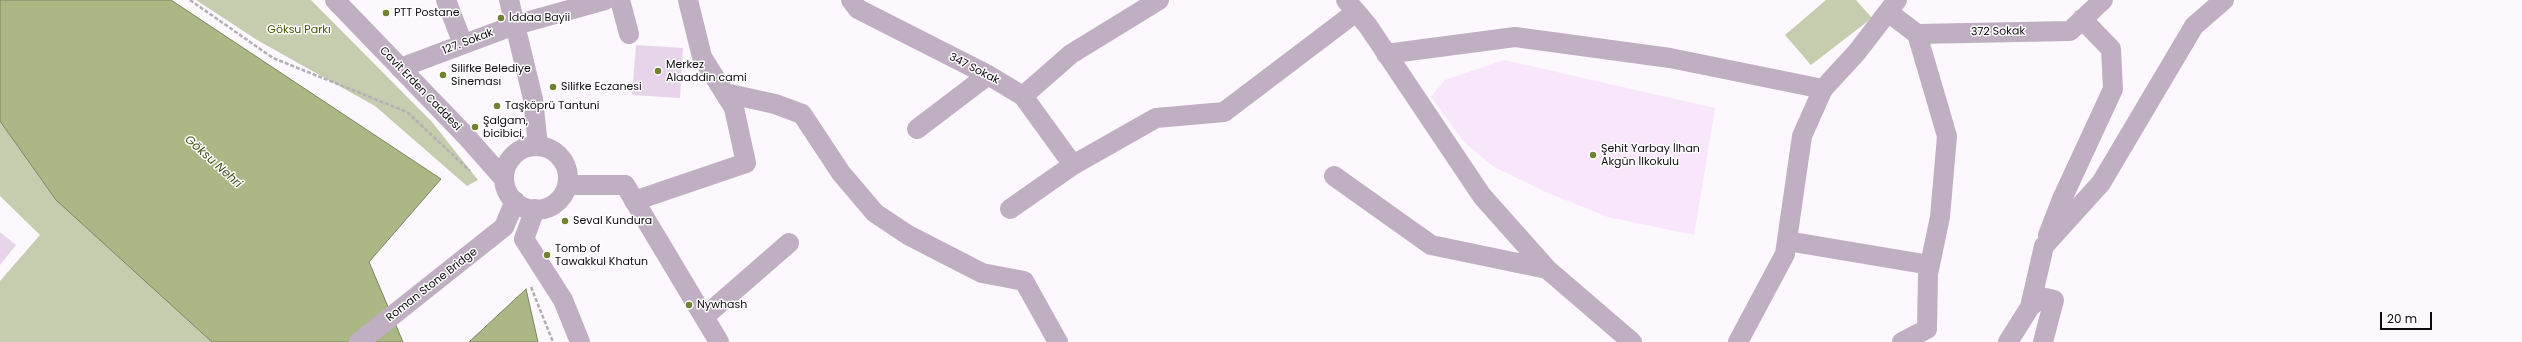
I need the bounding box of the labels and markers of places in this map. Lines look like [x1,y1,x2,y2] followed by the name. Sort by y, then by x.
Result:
[394,6,460,20] place label: PTT Postane
[381,8,391,18] marker: PTT Postane
[509,11,570,25] place label: İddaa Bayii
[496,13,506,23] marker: İddaa Bayii
[666,58,747,84] place label: Merkez Alaaddin cami
[451,62,531,88] place label: Silifke Belediye Sineması
[653,66,663,76] marker: Merkez Alaaddin cami
[438,70,448,80] marker: Silifke Belediye Sineması
[561,80,642,94] place label: Silifke Eczanesi
[548,82,558,92] marker: Silifke Eczanesi
[505,99,600,113] place label: Taşköprü Tantuni
[492,101,502,111] marker: Taşköprü Tantuni
[483,114,528,140] place label: Şalgam, bicibici,
[470,122,480,132] marker: Şalgam, bicibici,
[1601,142,1700,168] place label: Şehit Yarbay İlhan Akgün İlkokulu
[1588,150,1598,160] marker: Şehit Yarbay İlhan Akgün İlkokulu
[573,214,652,228] place label: Seval Kundura
[560,216,570,226] marker: Seval Kundura
[555,242,648,268] place label: Tomb of Tawakkul Khatun
[542,250,552,260] marker: Tomb of Tawakkul Khatun
[697,298,747,312] place label: Nywhash
[684,300,694,310] marker: Nywhash

